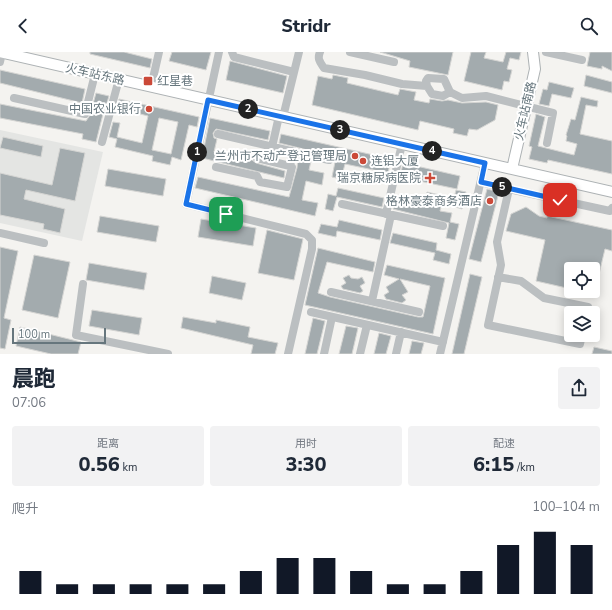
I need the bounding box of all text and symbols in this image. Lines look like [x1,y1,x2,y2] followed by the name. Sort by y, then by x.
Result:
[281,14,331,38] text: Stridr
[12,15,34,37] icon: back
[578,15,600,37] icon: search
[64,59,126,89] street label: 火车站东路
[157,73,193,89] place label: 红星巷
[142,75,154,87] marker: 红星巷
[510,80,540,142] street label: 火车站南路
[238,99,258,119] pin: 2
[69,101,141,117] place label: 中国农业银行
[245,101,251,116] text: 2
[144,104,154,114] marker: 中国农业银行
[330,120,350,140] pin: 3
[337,122,343,137] text: 3
[422,141,442,161] pin: 4
[187,142,207,162] pin: 1
[429,143,435,158] text: 4
[194,144,200,159] text: 1
[215,148,347,164] place label: 兰州市不动产登记管理局
[350,151,360,161] marker: 兰州市不动产登记管理局
[371,153,419,169] place label: 连铝大厦
[358,156,368,166] marker: 连铝大厦
[337,170,421,186] place label: 瑞京糖尿病医院
[424,172,436,184] marker: 瑞京糖尿病医院
[492,177,512,197] pin: 5
[499,179,505,194] text: 5
[543,183,577,217] pin
[549,189,571,211] icon: check
[386,193,482,209] place label: 格林豪泰商务酒店
[485,196,495,206] marker: 格林豪泰商务酒店
[209,197,243,231] pin
[215,203,237,225] icon: arrive
[564,262,600,342] map controls
[564,262,600,298] button: locate
[564,306,600,342] button: layers
[12,326,106,345] scale bar
[18,327,50,342] text: 100 m
[12,364,56,394] text: 晨跑
[558,367,600,409] button: share
[12,394,46,412] text: 07:06
[97,436,119,451] text: 距离
[295,436,317,451] text: 用时
[493,436,515,451] text: 配速
[79,451,120,478] text: 0.56
[285,451,327,478] text: 3:30
[473,451,514,478] text: 6:15
[120,460,137,475] text: km
[514,460,535,475] text: /km
[532,498,600,516] text: 100–104 m
[12,500,38,518] text: 爬升

